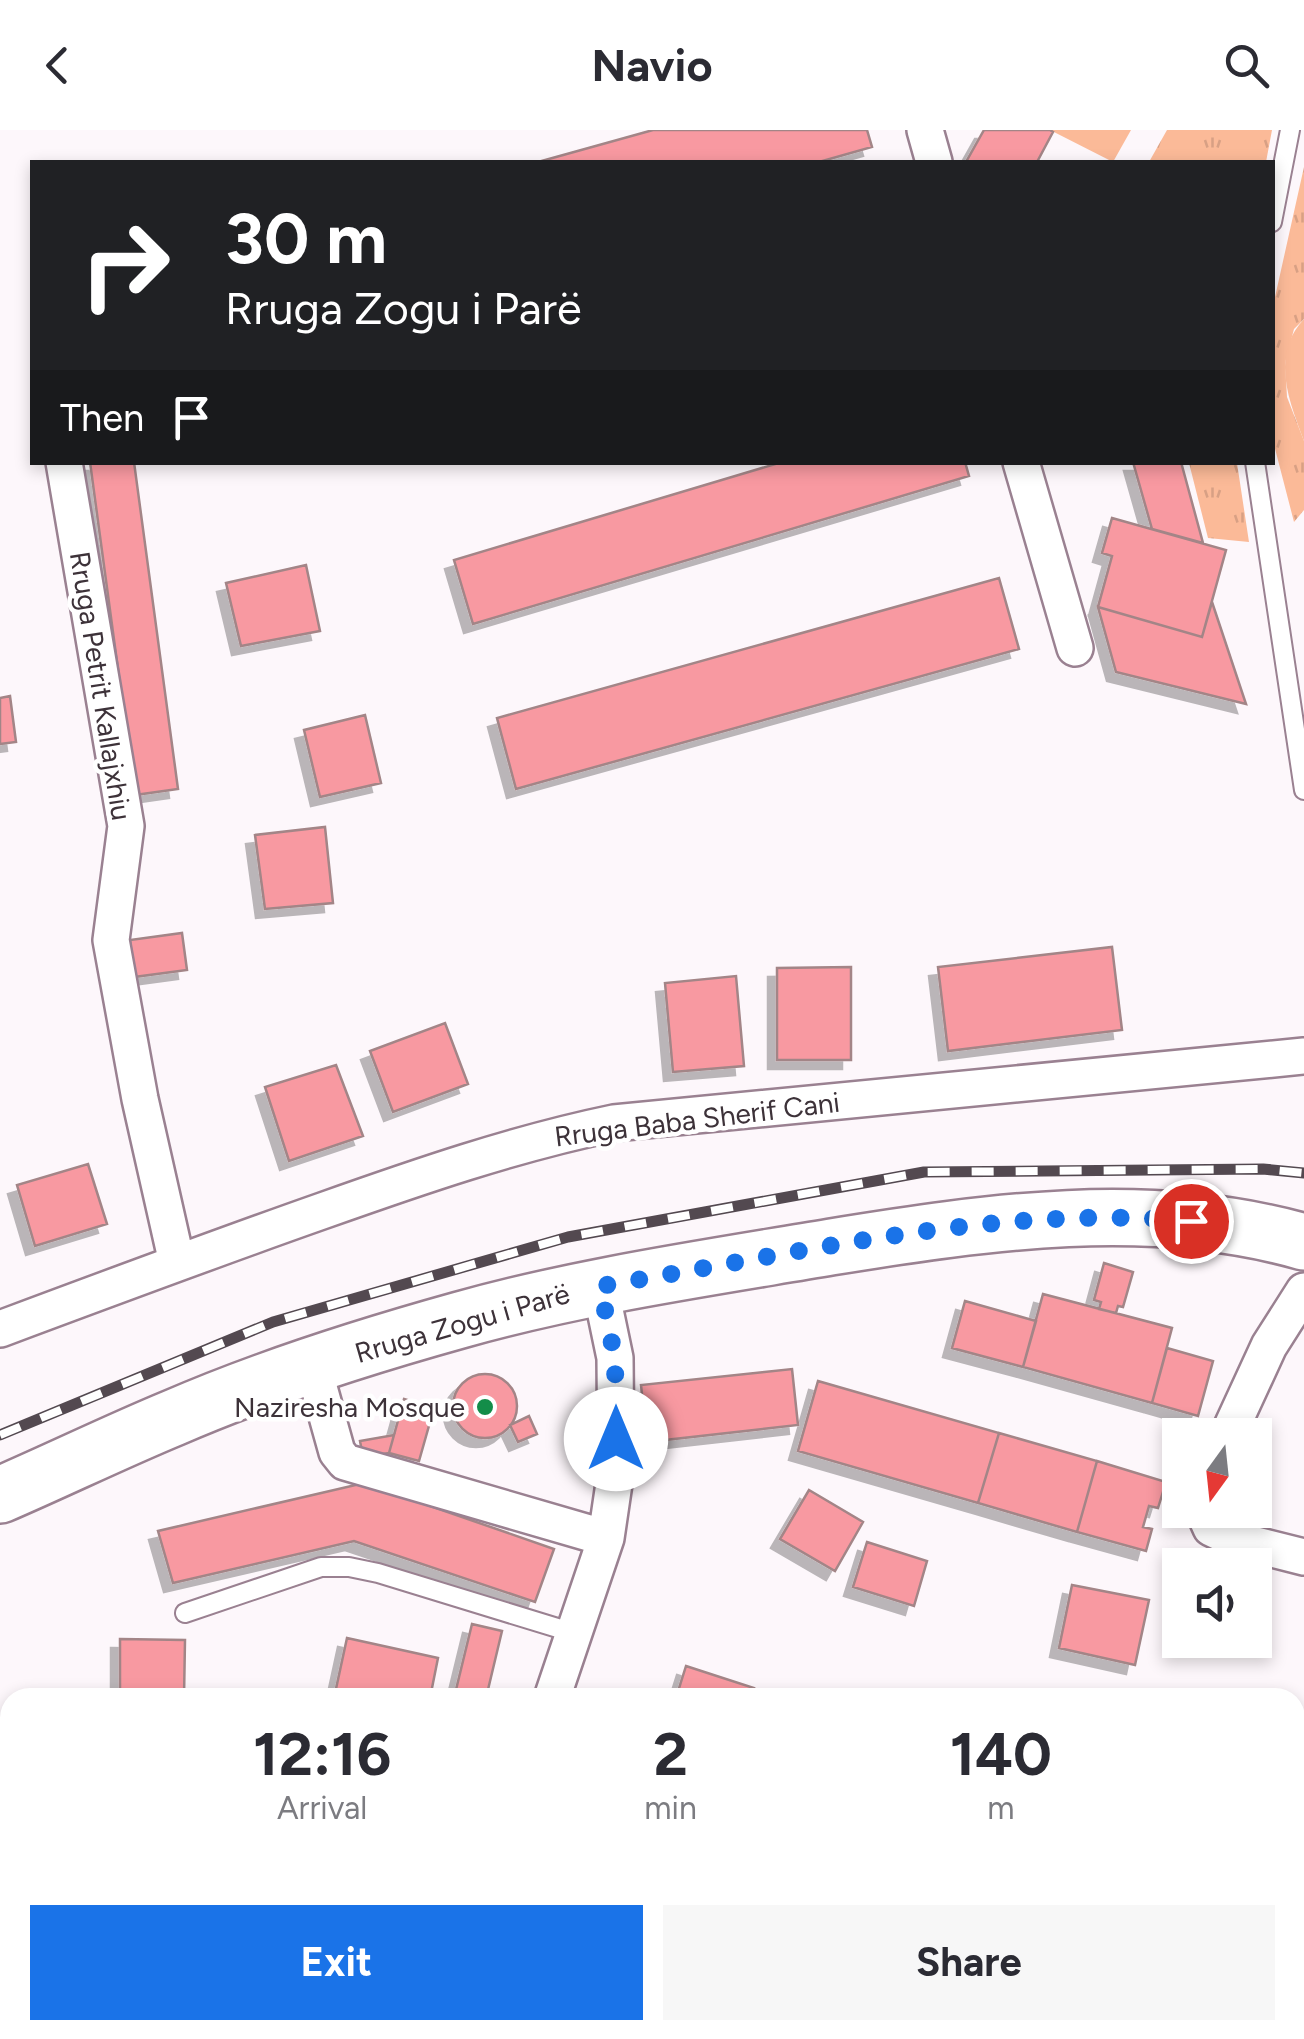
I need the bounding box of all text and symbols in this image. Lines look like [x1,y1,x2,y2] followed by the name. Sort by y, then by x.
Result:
[30,38,85,93] icon: back
[591,38,713,92] text: Navio
[1219,38,1274,93] icon: search
[225,196,387,281] text: 30 m
[60,200,190,330] icon: right
[225,281,582,335] text: Rruga Zogu i Parë
[164,390,219,445] icon: arrive
[60,395,144,441] text: Then
[63,549,139,823] street label: Rruga Petrit Kallajxhiu
[552,1085,842,1153] street label: Rruga Baba Sherif Cani
[1149,1179,1234,1264] pin
[1164,1194,1219,1249] icon: arrive
[351,1276,573,1370] street label: Rruga Zogu i Parë
[564,1387,668,1491] position arrow
[234,1390,465,1424] place label: Naziresha Mosque
[474,1396,496,1418] marker: Naziresha Mosque
[1162,1418,1272,1528] north arrow
[1162,1418,1272,1658] map controls
[1162,1548,1272,1658] button: sound
[253,1718,391,1790] text: 12:16
[653,1718,688,1790] text: 2
[950,1718,1052,1790] text: 140
[277,1789,367,1827] text: Arrival
[644,1789,697,1827] text: min
[987,1789,1014,1827] text: m
[30,1905,643,2020] button: Exit
[663,1905,1275,2020] button: Share

